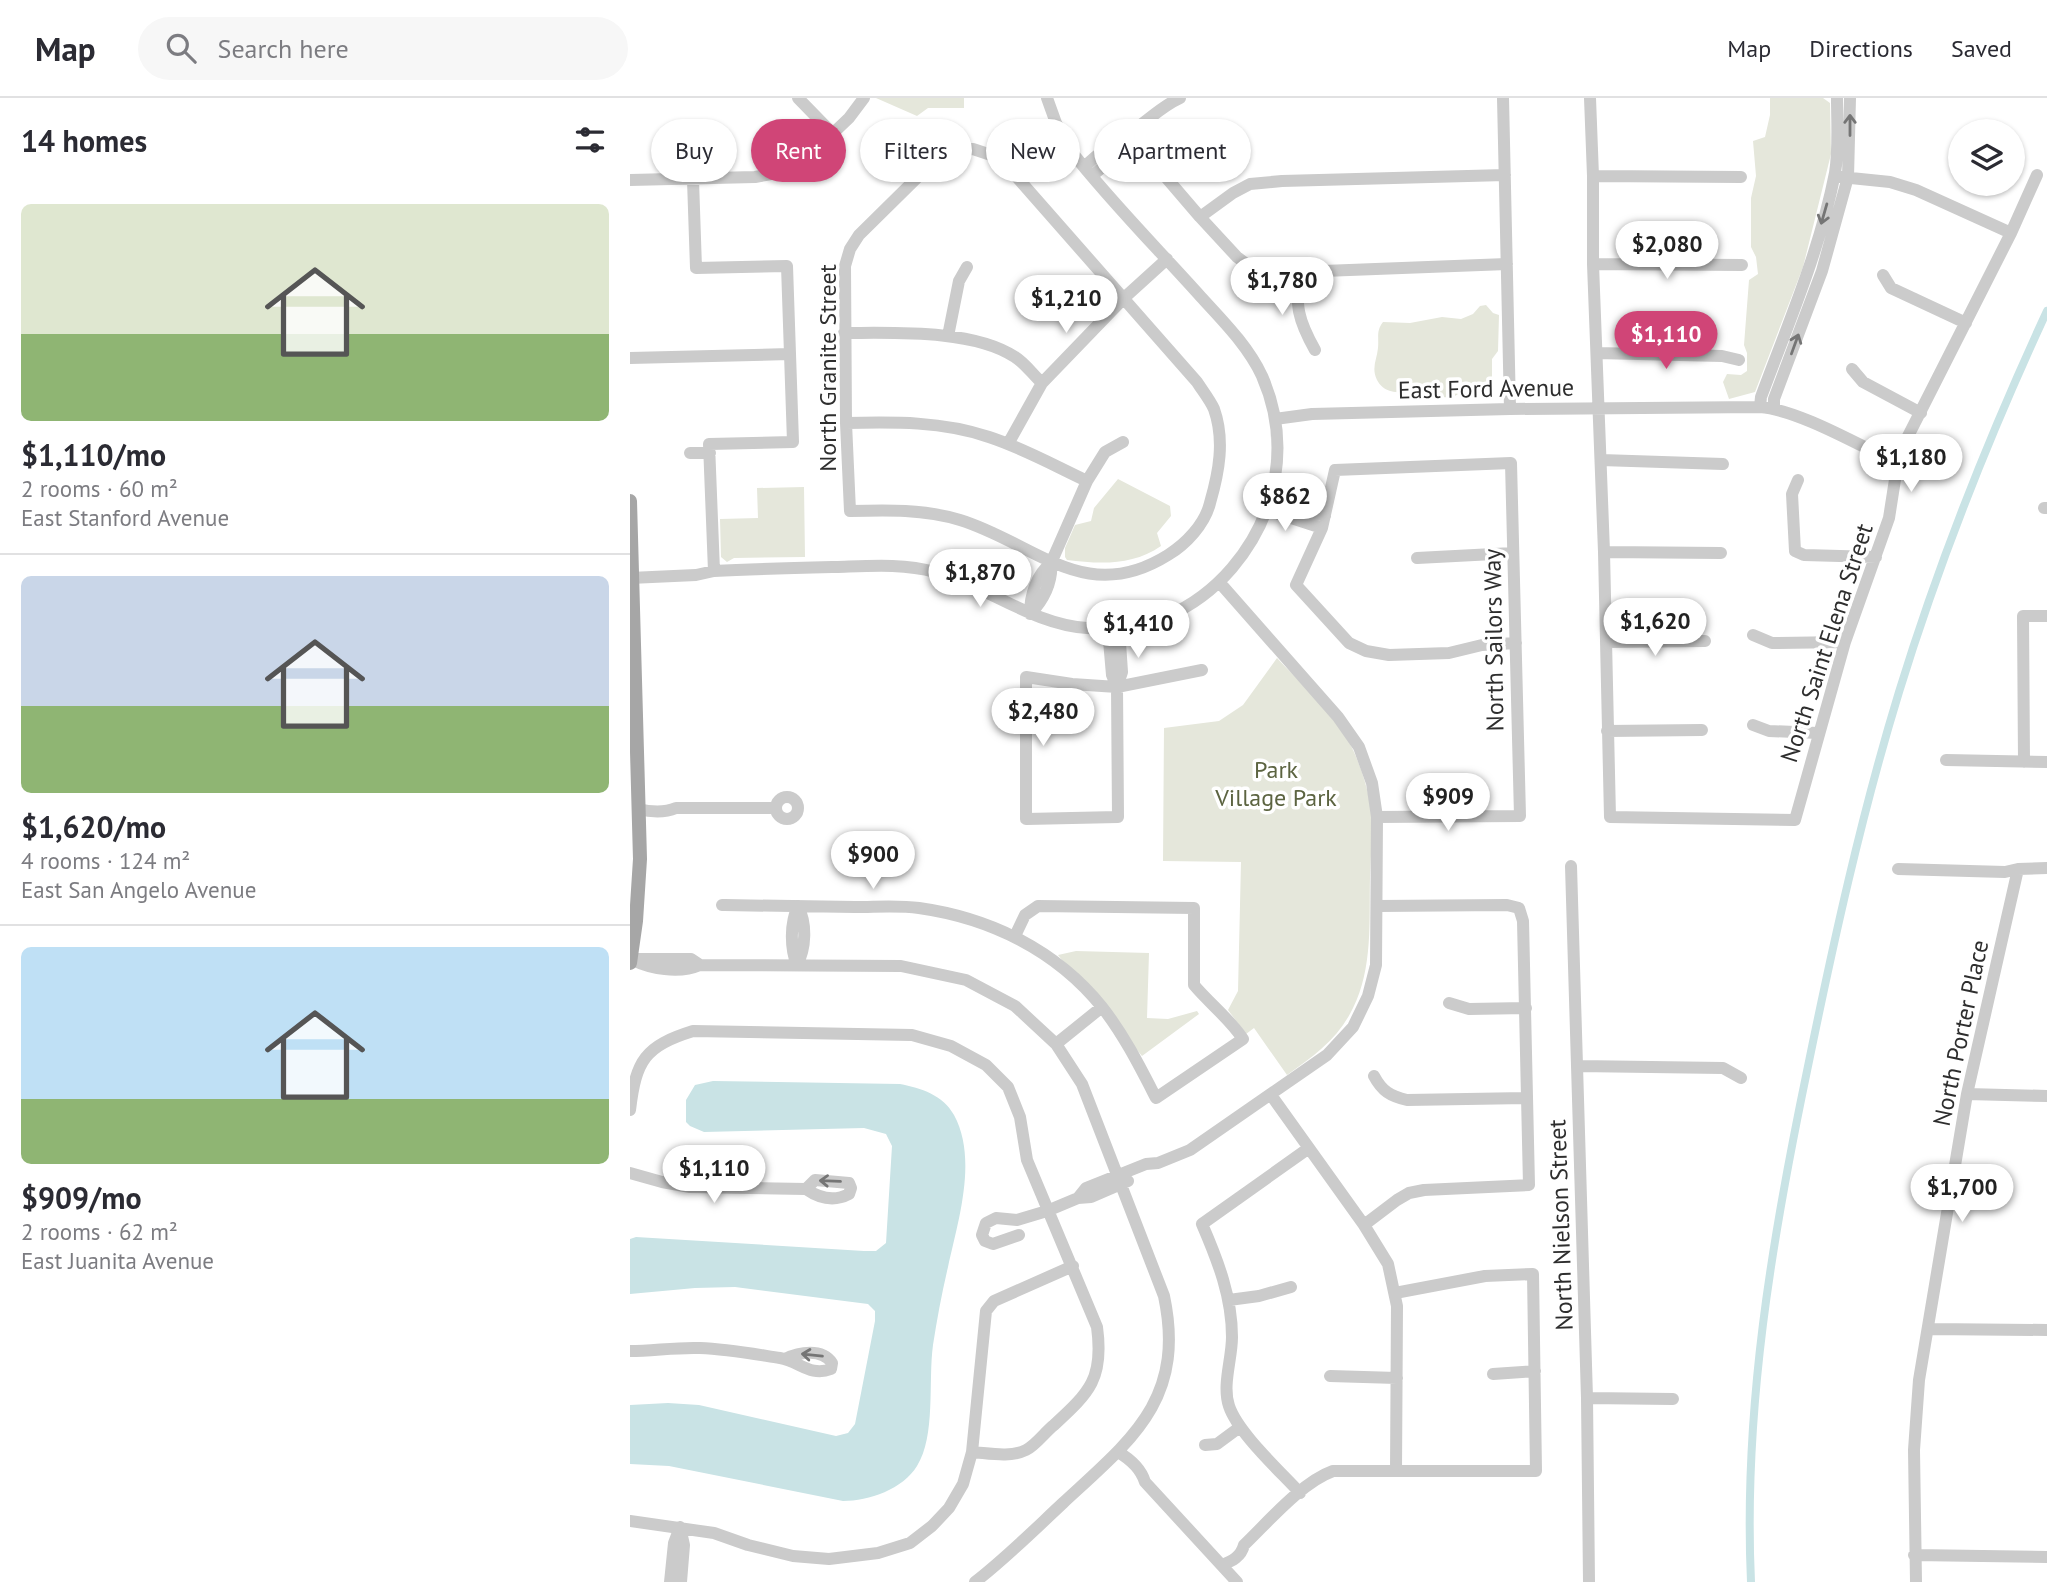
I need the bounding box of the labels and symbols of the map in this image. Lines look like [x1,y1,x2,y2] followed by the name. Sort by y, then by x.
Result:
[1843,114,1857,137] one-way arrow
[1817,202,1830,225] one-way arrow
[1610,222,1724,281] pin: $2,080
[1225,258,1339,317] pin: $1,780
[812,264,843,472] street label: North Granite Street
[1009,275,1123,335] pin: $1,210
[1609,312,1723,371] pin: $1,110
[1789,334,1802,356] one-way arrow
[1398,371,1574,406] street label: East Ford Avenue
[1854,434,1968,494] pin: $1,180
[1244,474,1326,533] pin: $862
[1773,520,1880,766] street label: North Saint Elena Street
[1476,548,1511,732] street label: North Sailors Way
[923,550,1037,609] pin: $1,870
[1598,598,1712,658] pin: $1,620
[1081,601,1195,660] pin: $1,410
[986,688,1100,748] pin: $2,480
[1214,754,1337,813] park label: Park Village Park
[1407,774,1489,833] pin: $909
[832,832,914,891] pin: $900
[1926,937,1995,1129] street label: North Porter Place
[1541,1119,1580,1331] street label: North Nielson Street
[657,1146,771,1205] pin: $1,110
[1905,1164,2019,1224] pin: $1,700
[819,1174,842,1188] one-way arrow
[801,1348,824,1361] one-way arrow

